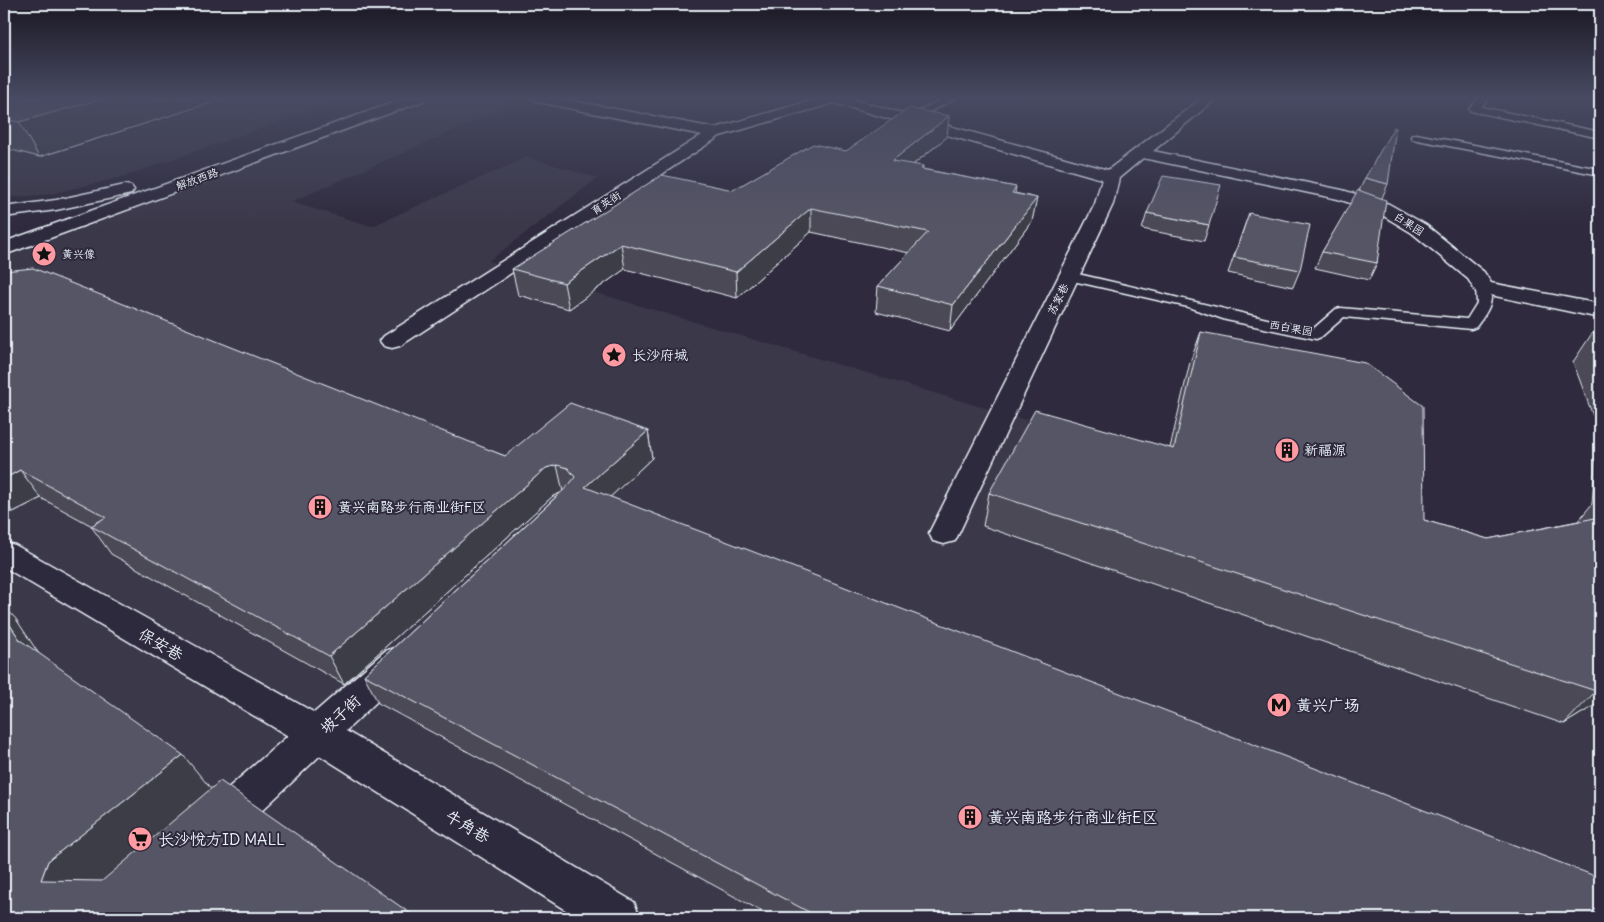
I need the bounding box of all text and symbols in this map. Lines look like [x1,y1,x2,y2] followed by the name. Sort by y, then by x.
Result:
[174,165,220,193] street label: 解放西路
[588,188,624,218] street label: 育英街
[1391,209,1427,239] street label: 白果园
[31,241,57,267] place icon: 黄兴像
[62,247,95,261] place label: 黄兴像
[1044,281,1072,317] street label: 苏家巷
[1268,317,1314,339] street label: 西白果园
[601,342,627,368] place icon: 长沙府城
[632,346,688,364] place label: 长沙府城
[1274,437,1300,463] building icon: 新福源
[1304,441,1346,459] place label: 新福源
[307,494,333,520] building icon: 黄兴南路步行商业街F区
[338,498,486,516] place label: 黄兴南路步行商业街F区
[135,623,187,665] street label: 保安巷
[316,690,364,738] street label: 坡子街
[1266,692,1292,718] metro station icon: 黄兴广场
[1296,695,1360,715] place label: 黄兴广场
[957,804,983,830] building icon: 黄兴南路步行商业街E区
[442,805,494,847] street label: 牛角巷
[988,807,1157,827] place label: 黄兴南路步行商业街E区
[127,826,153,852] supermarket icon: 长沙悦方ID MALL
[158,829,285,849] place label: 长沙悦方ID MALL

